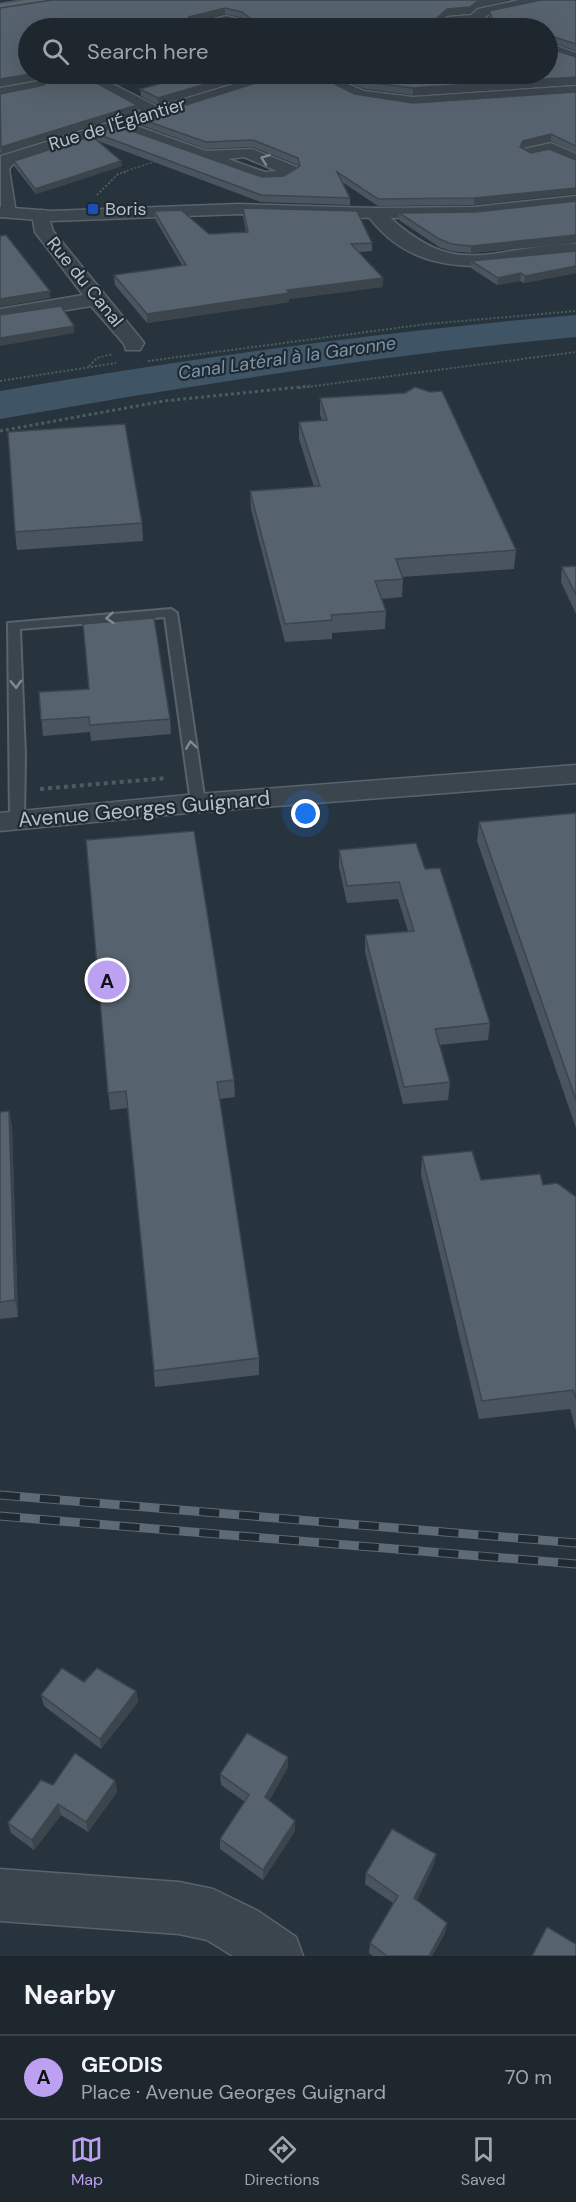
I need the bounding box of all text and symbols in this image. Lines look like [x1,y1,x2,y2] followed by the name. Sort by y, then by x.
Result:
[18,18,558,84] search box
[39,35,72,68] icon: search
[87,37,208,66] text: Search here
[46,92,189,156] street label: Rue de l'Églantier
[260,154,271,167] one-way arrow
[105,197,147,221] place label: Boris
[86,202,100,216] marker: Boris
[41,232,129,332] street label: Rue du Canal
[176,331,398,385] water label: Canal Latéral à la Garonne
[105,611,115,624] one-way arrow
[9,680,22,689] one-way arrow
[185,740,198,750] one-way arrow
[17,784,271,834] street label: Avenue Georges Guignard
[291,799,320,828] your location
[88,958,126,1002] pin: A
[24,1978,116,2012] text: Nearby
[81,2050,163,2079] text: GEODIS
[36,2064,51,2090] text: A
[505,2064,552,2090] text: 70 m
[81,2079,386,2105] text: Place · Avenue Georges Guignard
[70,2133,103,2190] tab: Map
[244,2133,320,2190] tab: Directions
[461,2133,506,2190] tab: Saved

